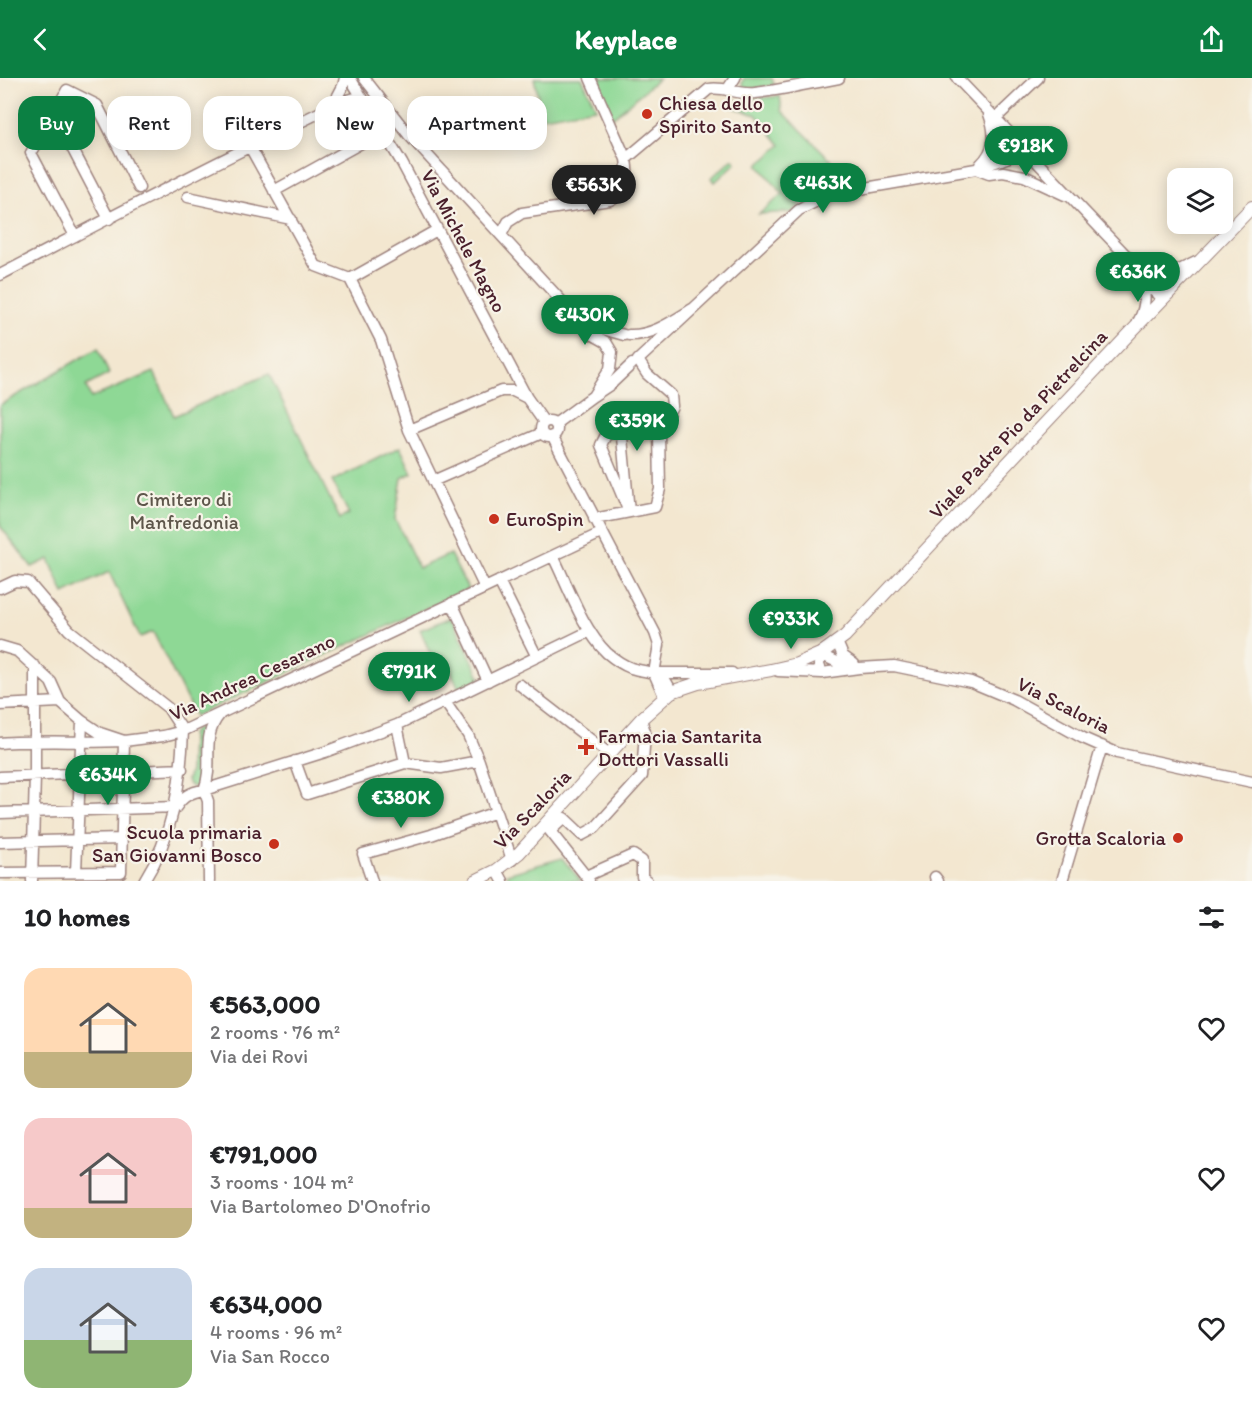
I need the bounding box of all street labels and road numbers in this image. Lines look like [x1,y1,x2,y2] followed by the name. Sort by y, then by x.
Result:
[416,165,512,317] street label: Via Michele Magno
[924,324,1113,524] street label: Viale Padre Pio da Pietrelcina
[166,628,338,726] street label: Via Andrea Cesarano
[1013,671,1115,739] street label: Via Scaloria
[488,764,576,854] street label: Via Scaloria

